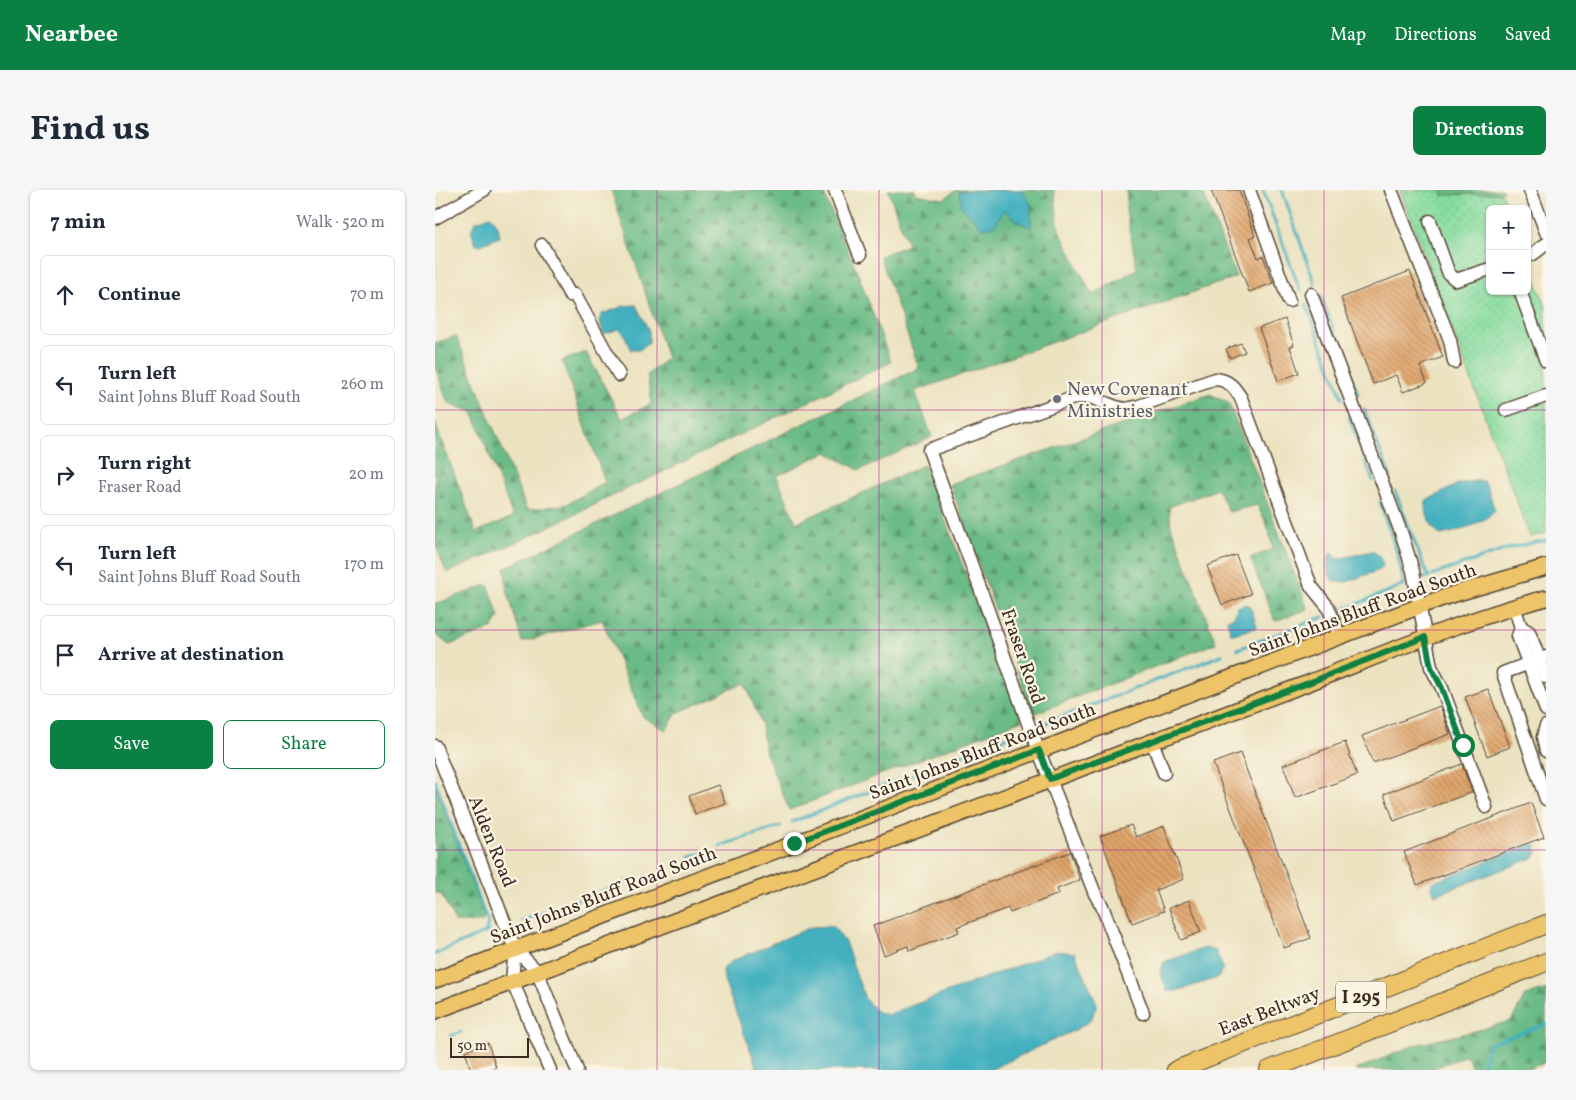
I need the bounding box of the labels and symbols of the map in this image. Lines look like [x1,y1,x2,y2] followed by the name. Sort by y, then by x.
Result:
[1067,377,1188,425] place label: New Covenant Ministries
[1051,393,1063,405] marker: New Covenant Ministries
[1245,557,1480,664] street label: Saint Johns Bluff Road South
[994,605,1051,708] street label: Fraser Road
[866,697,1100,807] street label: Saint Johns Bluff Road South
[1452,734,1475,757] route start
[461,792,521,892] street label: Alden Road
[783,832,806,855] route end
[487,841,721,951] street label: Saint Johns Bluff Road South
[1215,981,1324,1043] street label: East Beltway
[1336,982,1386,1012] road number: I 295
[450,1035,529,1058] scale bar

